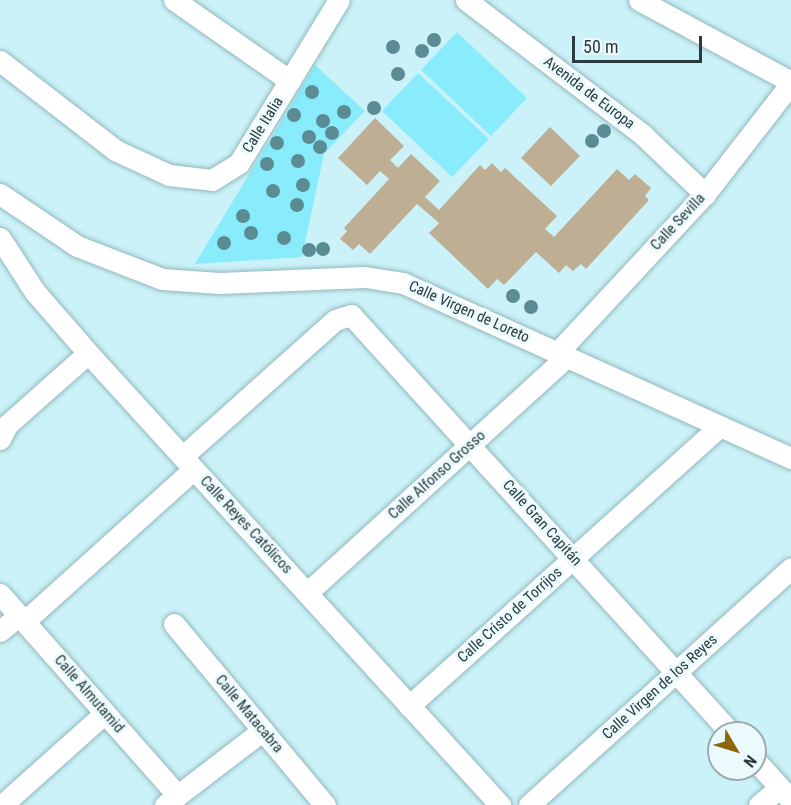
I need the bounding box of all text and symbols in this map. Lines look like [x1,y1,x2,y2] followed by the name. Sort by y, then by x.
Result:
[575,24,706,62] scale bar
[583,36,618,57] text: 50 m
[540,53,638,133] street label: Avenida de Europa
[239,94,287,156] street label: Calle Italia
[647,190,709,254] street label: Calle Sevilla
[406,277,532,347] street label: Calle Virgen de Loreto
[385,427,489,523] street label: Calle Alfonso Grosso
[196,472,296,578] street label: Calle Reyes Católicos
[499,476,585,570] street label: Calle Gran Capitán
[454,563,566,667] street label: Calle Cristo de Torrijos
[599,631,721,743] street label: Calle Virgen de los Reyes
[50,651,128,737] street label: Calle Almutamid
[211,671,287,757] street label: Calle Matacabra
[707,721,767,781] north arrow
[740,751,761,771] text: N

